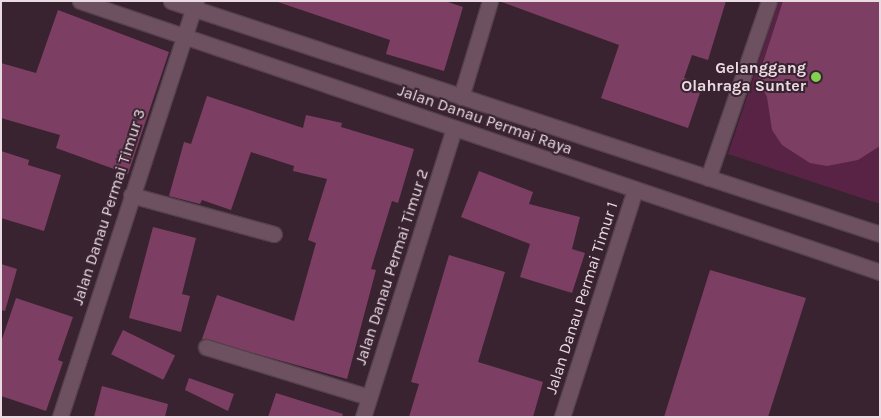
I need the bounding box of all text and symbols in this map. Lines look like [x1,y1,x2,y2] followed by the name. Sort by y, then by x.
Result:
[681,58,806,96] place label: Gelanggang Olahraga Sunter
[810,71,822,83] marker: Gelanggang Olahraga Sunter
[395,81,575,159] street label: Jalan Danau Permai Raya
[68,107,150,307] street label: Jalan Danau Permai Timur 3
[351,167,433,367] street label: Jalan Danau Permai Timur 2
[542,200,622,396] street label: Jalan Danau Permai Timur 1

